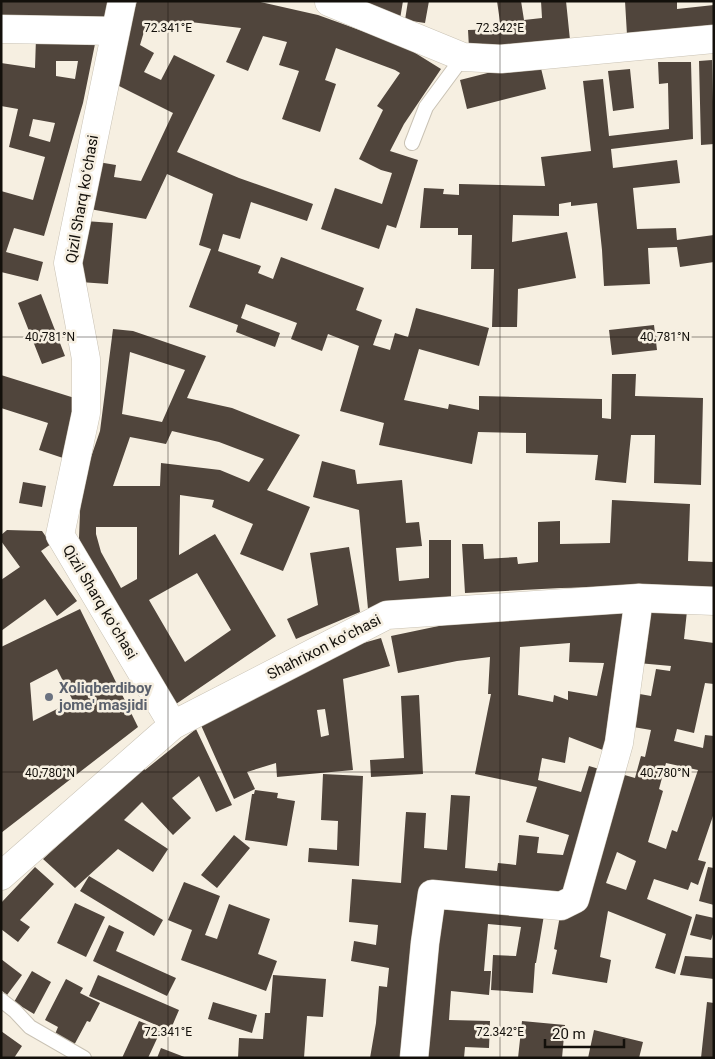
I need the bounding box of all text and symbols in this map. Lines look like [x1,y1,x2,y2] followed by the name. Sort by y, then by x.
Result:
[144,21,192,35] text: 72.341°E
[476,21,524,35] text: 72.342°E
[62,133,102,265] street label: Qizil Sharq koʻchasi
[25,330,75,344] text: 40.781°N
[640,330,690,344] text: 40.781°N
[59,542,141,662] street label: Qizil Sharq koʻchasi
[264,611,384,683] street label: Shahrixon koʻchasi
[58,679,152,714] place label: Xoliqberdiboy jome' masjidi
[43,691,55,703] marker: Xoliqberdiboy jome' masjidi
[25,766,75,780] text: 40.780°N
[640,766,690,780] text: 40.780°N
[545,1016,624,1048] scale bar
[144,1025,192,1039] text: 72.341°E
[476,1025,524,1039] text: 72.342°E
[552,1025,586,1043] text: 20 m

